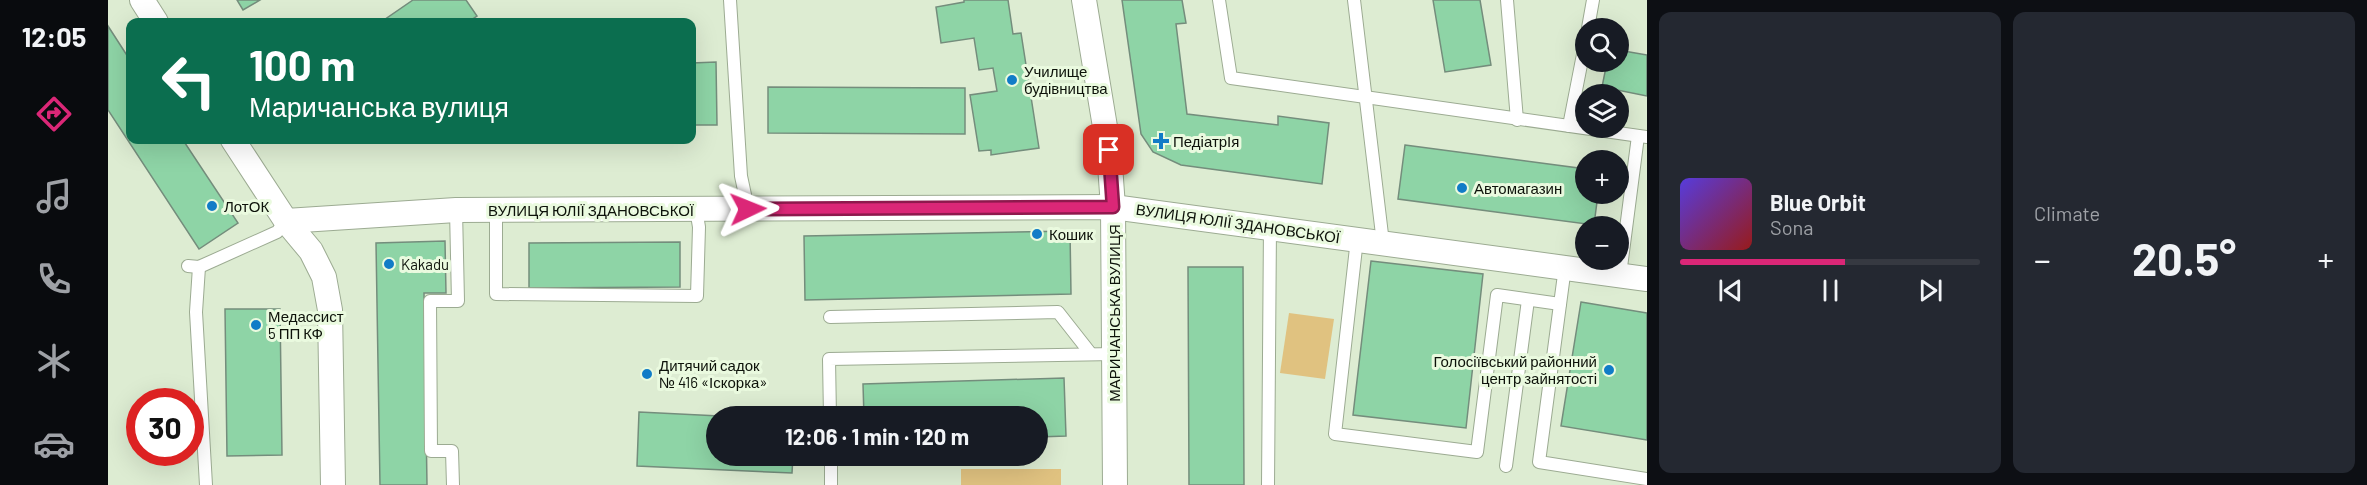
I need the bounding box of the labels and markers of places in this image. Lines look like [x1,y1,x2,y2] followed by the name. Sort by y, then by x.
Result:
[1024,62,1108,97] place label: Училище будівництва
[1005,73,1019,87] marker: Училище будівництва
[1083,124,1134,175] pin
[1173,132,1239,150] place label: ПедіатрІя
[1154,134,1168,148] marker: ПедіатрІя
[1474,179,1562,197] place label: Автомагазин
[1455,181,1469,195] marker: Автомагазин
[224,197,269,215] place label: ЛотОК
[205,199,219,213] marker: ЛотОК
[1049,225,1093,243] place label: Кошик
[1030,227,1044,241] marker: Кошик
[401,255,449,273] place label: Kakadu
[382,257,396,271] marker: Kakadu
[268,307,344,342] place label: Медассист 5 ПП КФ
[249,318,263,332] marker: Медассист 5 ПП КФ
[1433,352,1597,387] place label: Голосіївський районний центр зайнятості
[659,356,767,391] place label: Дитячий садок № 416 «Іскорка»
[1602,363,1616,377] marker: Голосіївський районний центр зайнятості
[640,367,654,381] marker: Дитячий садок № 416 «Іскорка»

